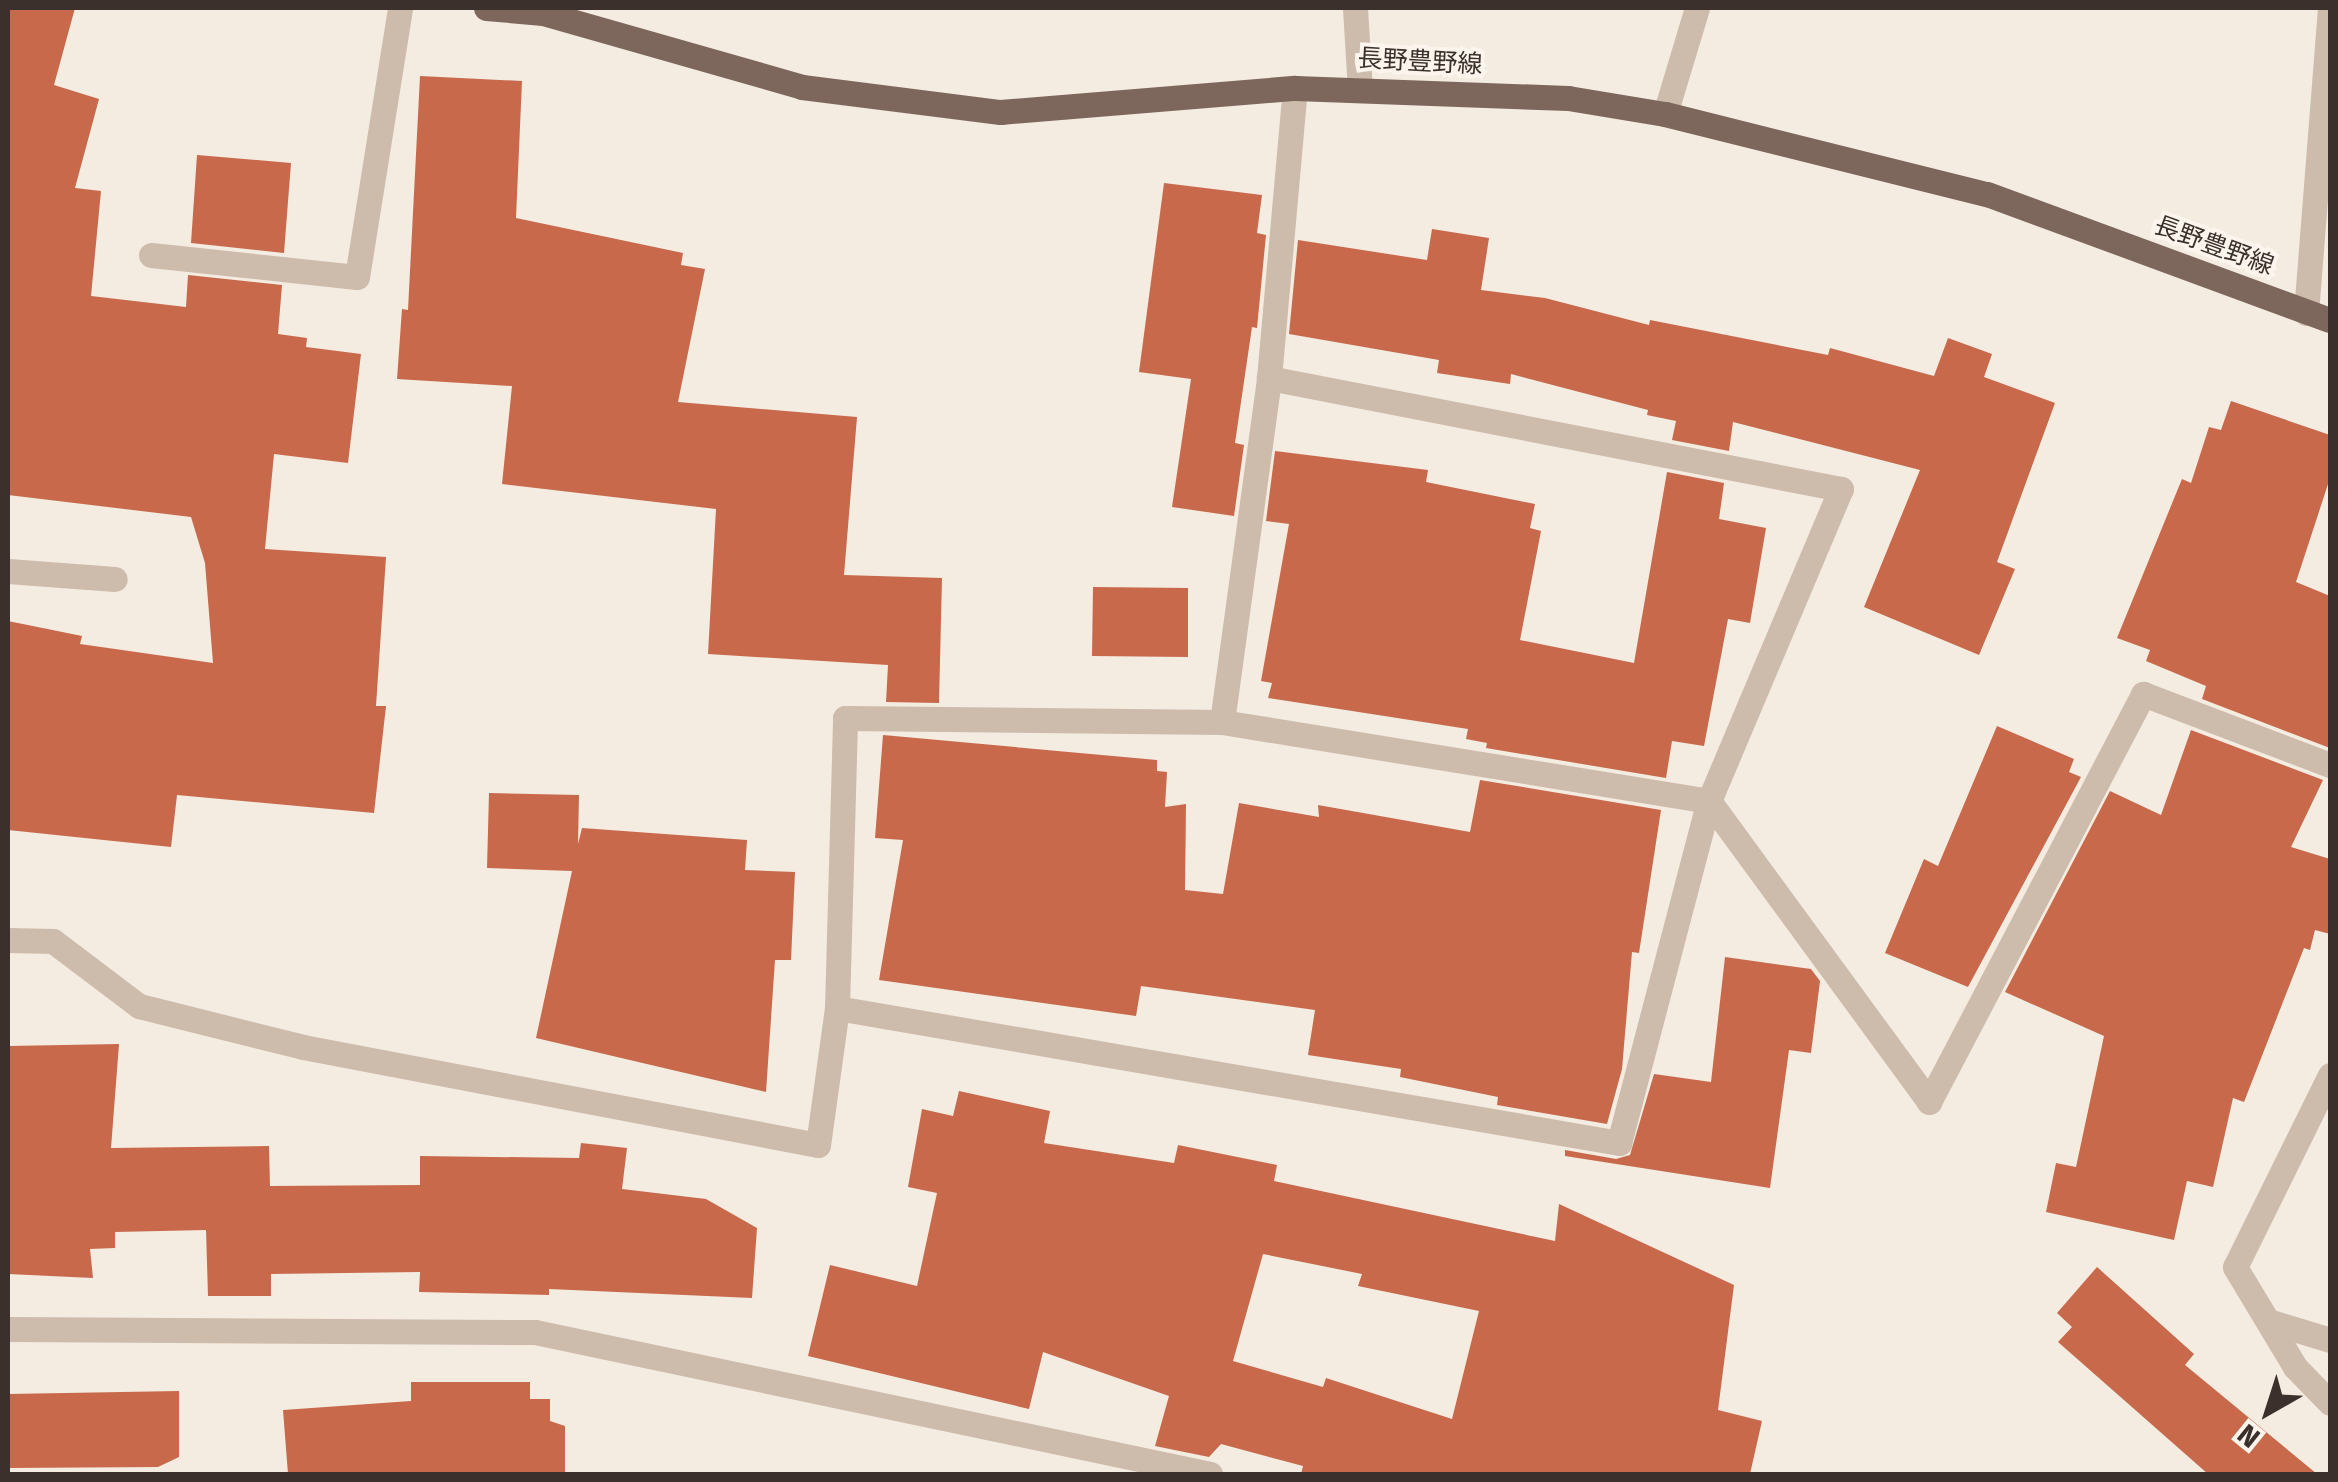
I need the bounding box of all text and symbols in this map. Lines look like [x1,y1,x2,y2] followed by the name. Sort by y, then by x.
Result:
[1357,44,1483,80] street label: 長野豊野線
[2150,211,2278,281] street label: 長野豊野線
[2218,1362,2318,1462] north arrow
[2231,1417,2266,1454] text: N

